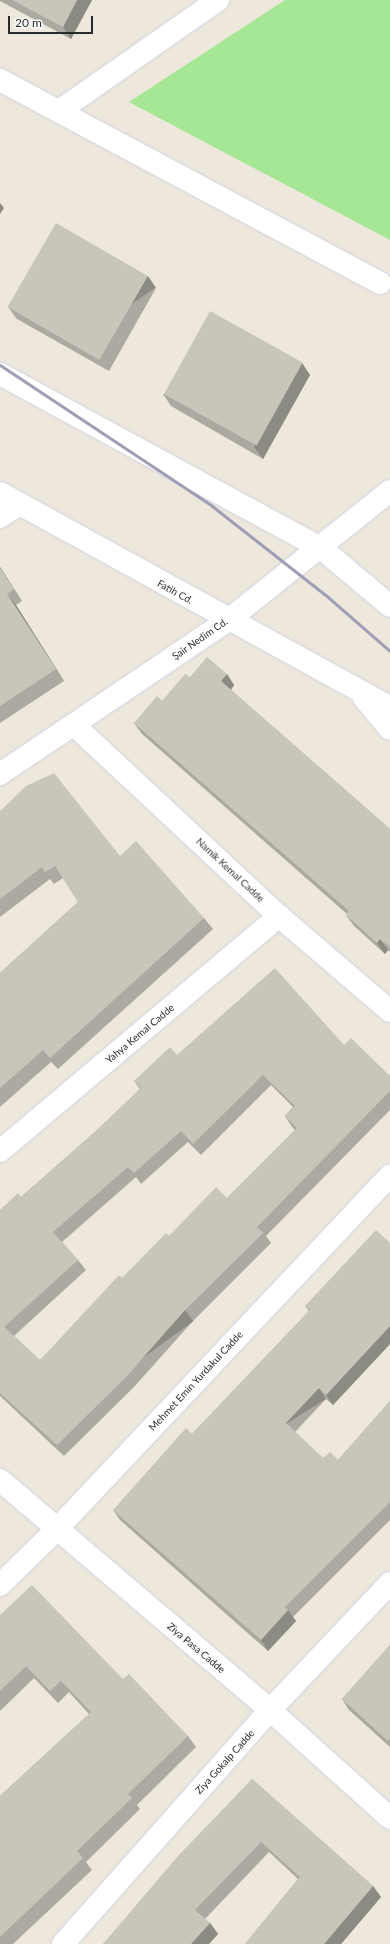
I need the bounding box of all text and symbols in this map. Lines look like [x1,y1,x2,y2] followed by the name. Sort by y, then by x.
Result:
[10,8,95,34] scale bar
[15,15,42,30] text: 20 m
[155,577,195,607] street label: Fatih Cd.
[170,615,230,663] street label: Şair Nedim Cd.
[194,835,266,905] street label: Namik Kemal Cadde
[103,1002,177,1066] street label: Yahya Kemal Cadde
[146,1328,246,1434] street label: Mehmet Emin Yurdakul Cadde
[165,1620,227,1676] street label: Ziya Pasa Cadde
[193,1727,257,1797] street label: Ziya Gokalp Cadde

